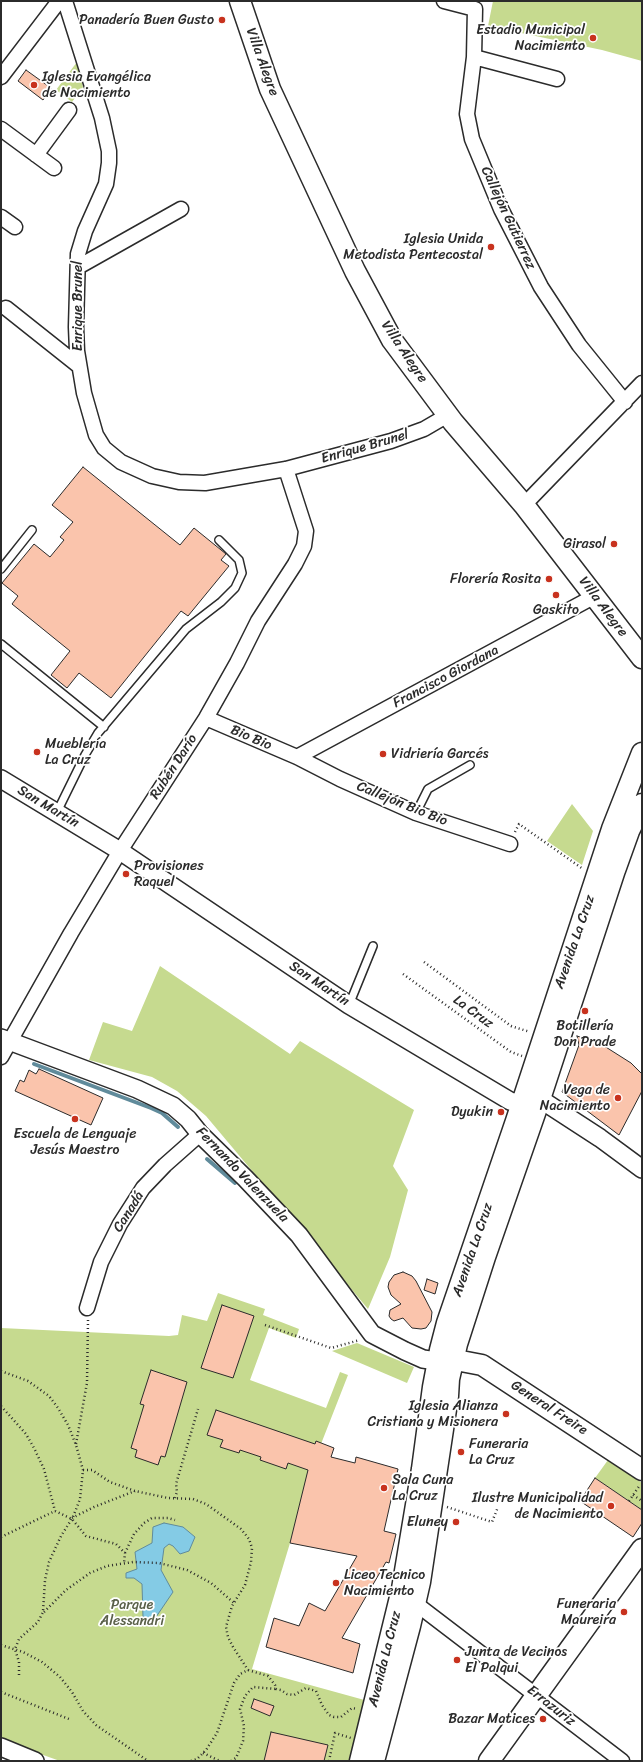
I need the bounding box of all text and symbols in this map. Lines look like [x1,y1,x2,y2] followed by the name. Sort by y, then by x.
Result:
[79,12,214,28] place label: Panadería Buen Gusto
[217,15,227,25] marker: Panadería Buen Gusto
[476,22,585,54] place label: Estadio Municipal Nacimiento
[242,26,282,98] street label: Villa Alegre
[588,33,598,43] marker: Estadio Municipal Nacimiento
[42,69,151,102] place label: Iglesia Evangélica de Nacimiento
[29,80,39,90] marker: Iglesia Evangélica de Nacimiento
[477,164,539,272] street label: Callejón Gutierrez
[343,231,483,264] place label: Iglesia Unida Metodista Pentecostal
[486,242,496,252] marker: Iglesia Unida Metodista Pentecostal
[70,261,86,351] street label: Enrique Brunel
[377,318,431,386] street label: Villa Alegre
[319,426,411,468] street label: Enrique Brunel
[563,536,606,552] place label: Girasol
[609,539,619,549] marker: Girasol
[450,571,541,587] place label: Florería Rosita
[544,574,554,584] marker: Florería Rosita
[575,574,631,640] street label: Villa Alegre
[551,590,561,600] marker: Gaskito
[533,602,579,618] place label: Gaskito
[390,642,502,712] street label: Francisco Giordana
[228,722,274,754] street label: Bio Bio
[147,731,201,803] street label: Rubén Darío
[45,736,106,768] place label: Mueblería La Cruz
[391,746,489,762] place label: Vidriería Garcés
[32,747,42,757] marker: Mueblería La Cruz
[378,749,388,759] marker: Vidriería Garcés
[354,778,450,830] street label: Callejón Bio Bio
[14,782,82,832] street label: San Martín
[134,858,204,890] place label: Provisiones Raquel
[121,869,131,879] marker: Provisiones Raquel
[551,893,599,991] street label: Avenida La Cruz
[286,958,352,1010] street label: San Martín
[450,992,496,1032] street label: La Cruz
[580,1006,590,1016] marker: Botillería Don Prade
[554,1018,616,1050] place label: Botillería Don Prade
[540,1082,610,1114] place label: Vega de Nacimiento
[613,1093,623,1103] marker: Vega de Nacimiento
[451,1104,493,1120] place label: Dyukin
[496,1107,506,1117] marker: Dyukin
[70,1114,80,1124] marker: Escuela de Lenguaje Jesús Maestro
[192,1124,292,1226] street label: Fernando Valenzuela
[14,1126,136,1158] place label: Escuela de Lenguaje Jesús Maestro
[110,1189,148,1235] street label: Canadá
[449,1201,497,1299] street label: Avenida La Cruz
[508,1377,590,1439] street label: General Freire
[368,1398,498,1430] place label: Iglesia Alianza Cristiana y Misionera
[501,1409,511,1419] marker: Iglesia Alianza Cristiana y Misionera
[469,1436,528,1468] place label: Funeraria La Cruz
[456,1447,466,1457] marker: Funeraria La Cruz
[392,1472,453,1504] place label: Sala Cuna La Cruz
[379,1483,389,1493] marker: Sala Cuna La Cruz
[472,1490,603,1522] place label: Ilustre Municipalidad de Nacimiento
[606,1501,616,1511] marker: Ilustre Municipalidad de Nacimiento
[407,1514,448,1530] place label: Eluney
[451,1517,461,1527] marker: Eluney
[344,1567,425,1600] place label: Liceo Tecnico Nacimiento
[331,1578,341,1588] marker: Liceo Tecnico Nacimiento
[557,1596,616,1628] place label: Funeraria Maureira
[100,1597,164,1630] park label: Parque Alessandri
[619,1607,629,1617] marker: Funeraria Maureira
[365,1609,405,1709] street label: Avenida La Cruz
[465,1644,567,1676] place label: Junta de Vecinos El Palqui
[452,1655,462,1665] marker: Junta de Vecinos El Palqui
[523,1682,579,1730] street label: Errazuriz
[448,1711,535,1727] place label: Bazar Matices
[538,1714,548,1724] marker: Bazar Matices

